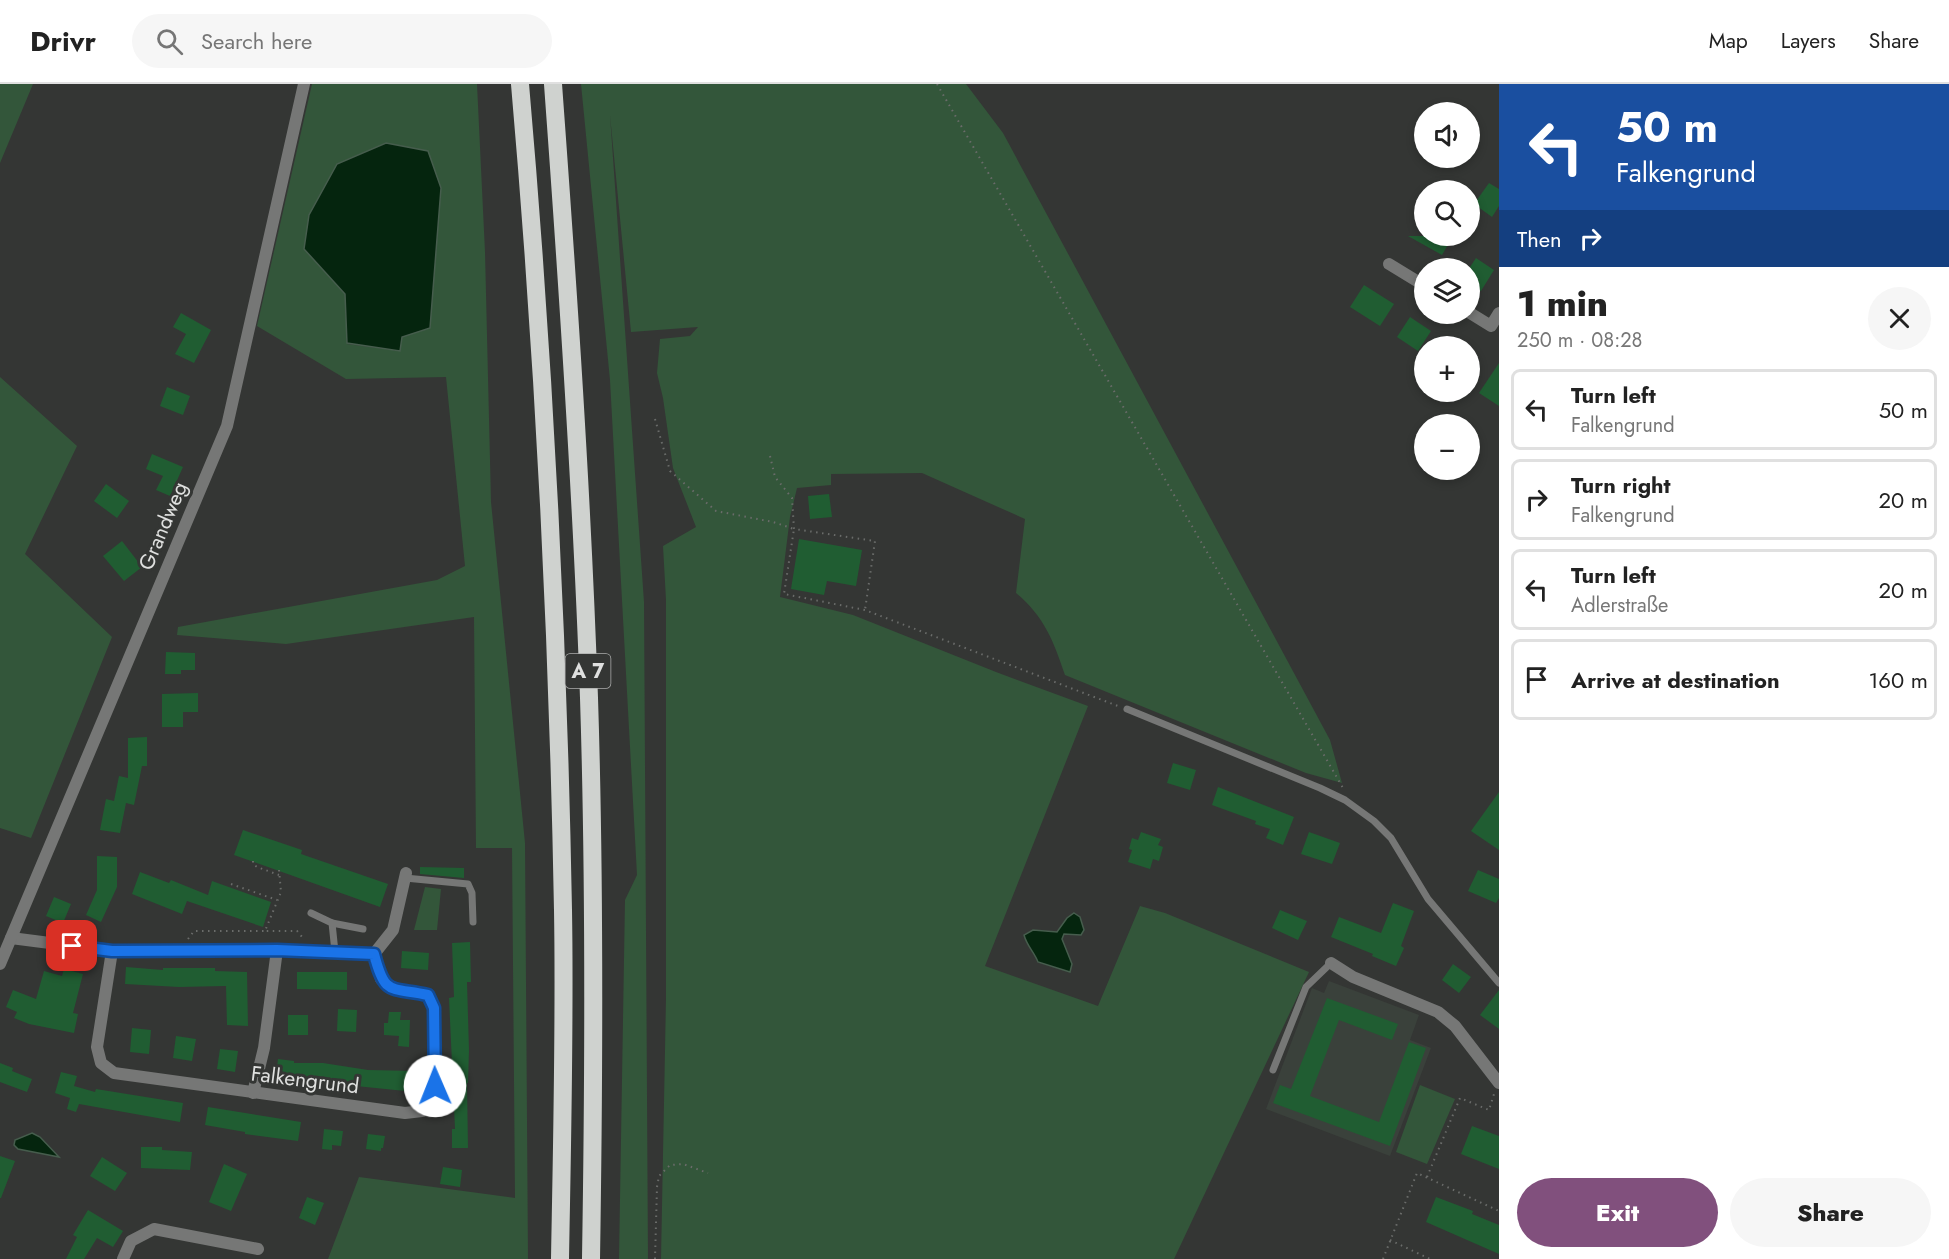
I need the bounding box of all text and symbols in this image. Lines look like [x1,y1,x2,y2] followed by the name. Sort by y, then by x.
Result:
[132,14,552,68] search box
[30,21,96,62] text: Drivr
[153,25,186,58] icon: search
[201,25,312,57] text: Search here
[1709,26,1748,56] text: Map
[1781,26,1836,56] text: Layers
[1869,26,1919,56] text: Share
[1616,97,1718,158] text: 50 m
[1414,102,1480,480] map controls
[1414,102,1480,168] button: sound
[1517,108,1595,186] icon: left
[1616,153,1756,192] text: Falkengrund
[1414,180,1480,246] button: search
[1574,222,1607,255] icon: right
[1517,223,1562,255] text: Then
[1414,258,1480,324] button: layers
[1517,277,1608,329] text: 1 min
[1868,287,1931,350] button: close
[1517,326,1642,355] text: 250 m · 08:28
[1414,336,1480,402] button: +
[1571,379,1656,411] text: Turn left
[1520,393,1553,426] icon: left
[1879,394,1928,426] text: 50 m
[1571,411,1675,440] text: Falkengrund
[1414,414,1480,480] button: −
[1571,469,1671,501] text: Turn right
[131,477,195,575] street label: Grandweg
[1520,483,1553,516] icon: right
[1879,484,1928,516] text: 20 m
[1571,501,1675,530] text: Falkengrund
[1571,559,1656,591] text: Turn left
[1520,573,1553,606] icon: left
[1879,574,1928,606] text: 20 m
[1571,591,1668,620] text: Adlerstraße
[566,654,610,688] road number: A 7
[1520,663,1553,696] icon: arrive
[1571,664,1780,696] text: Arrive at destination
[1868,664,1928,696] text: 160 m
[46,920,97,971] pin
[55,929,88,962] icon: arrive
[403,1054,467,1118] position arrow
[249,1058,361,1102] street label: Falkengrund
[1517,1178,1718,1247] button: Exit
[1730,1178,1931,1247] button: Share

